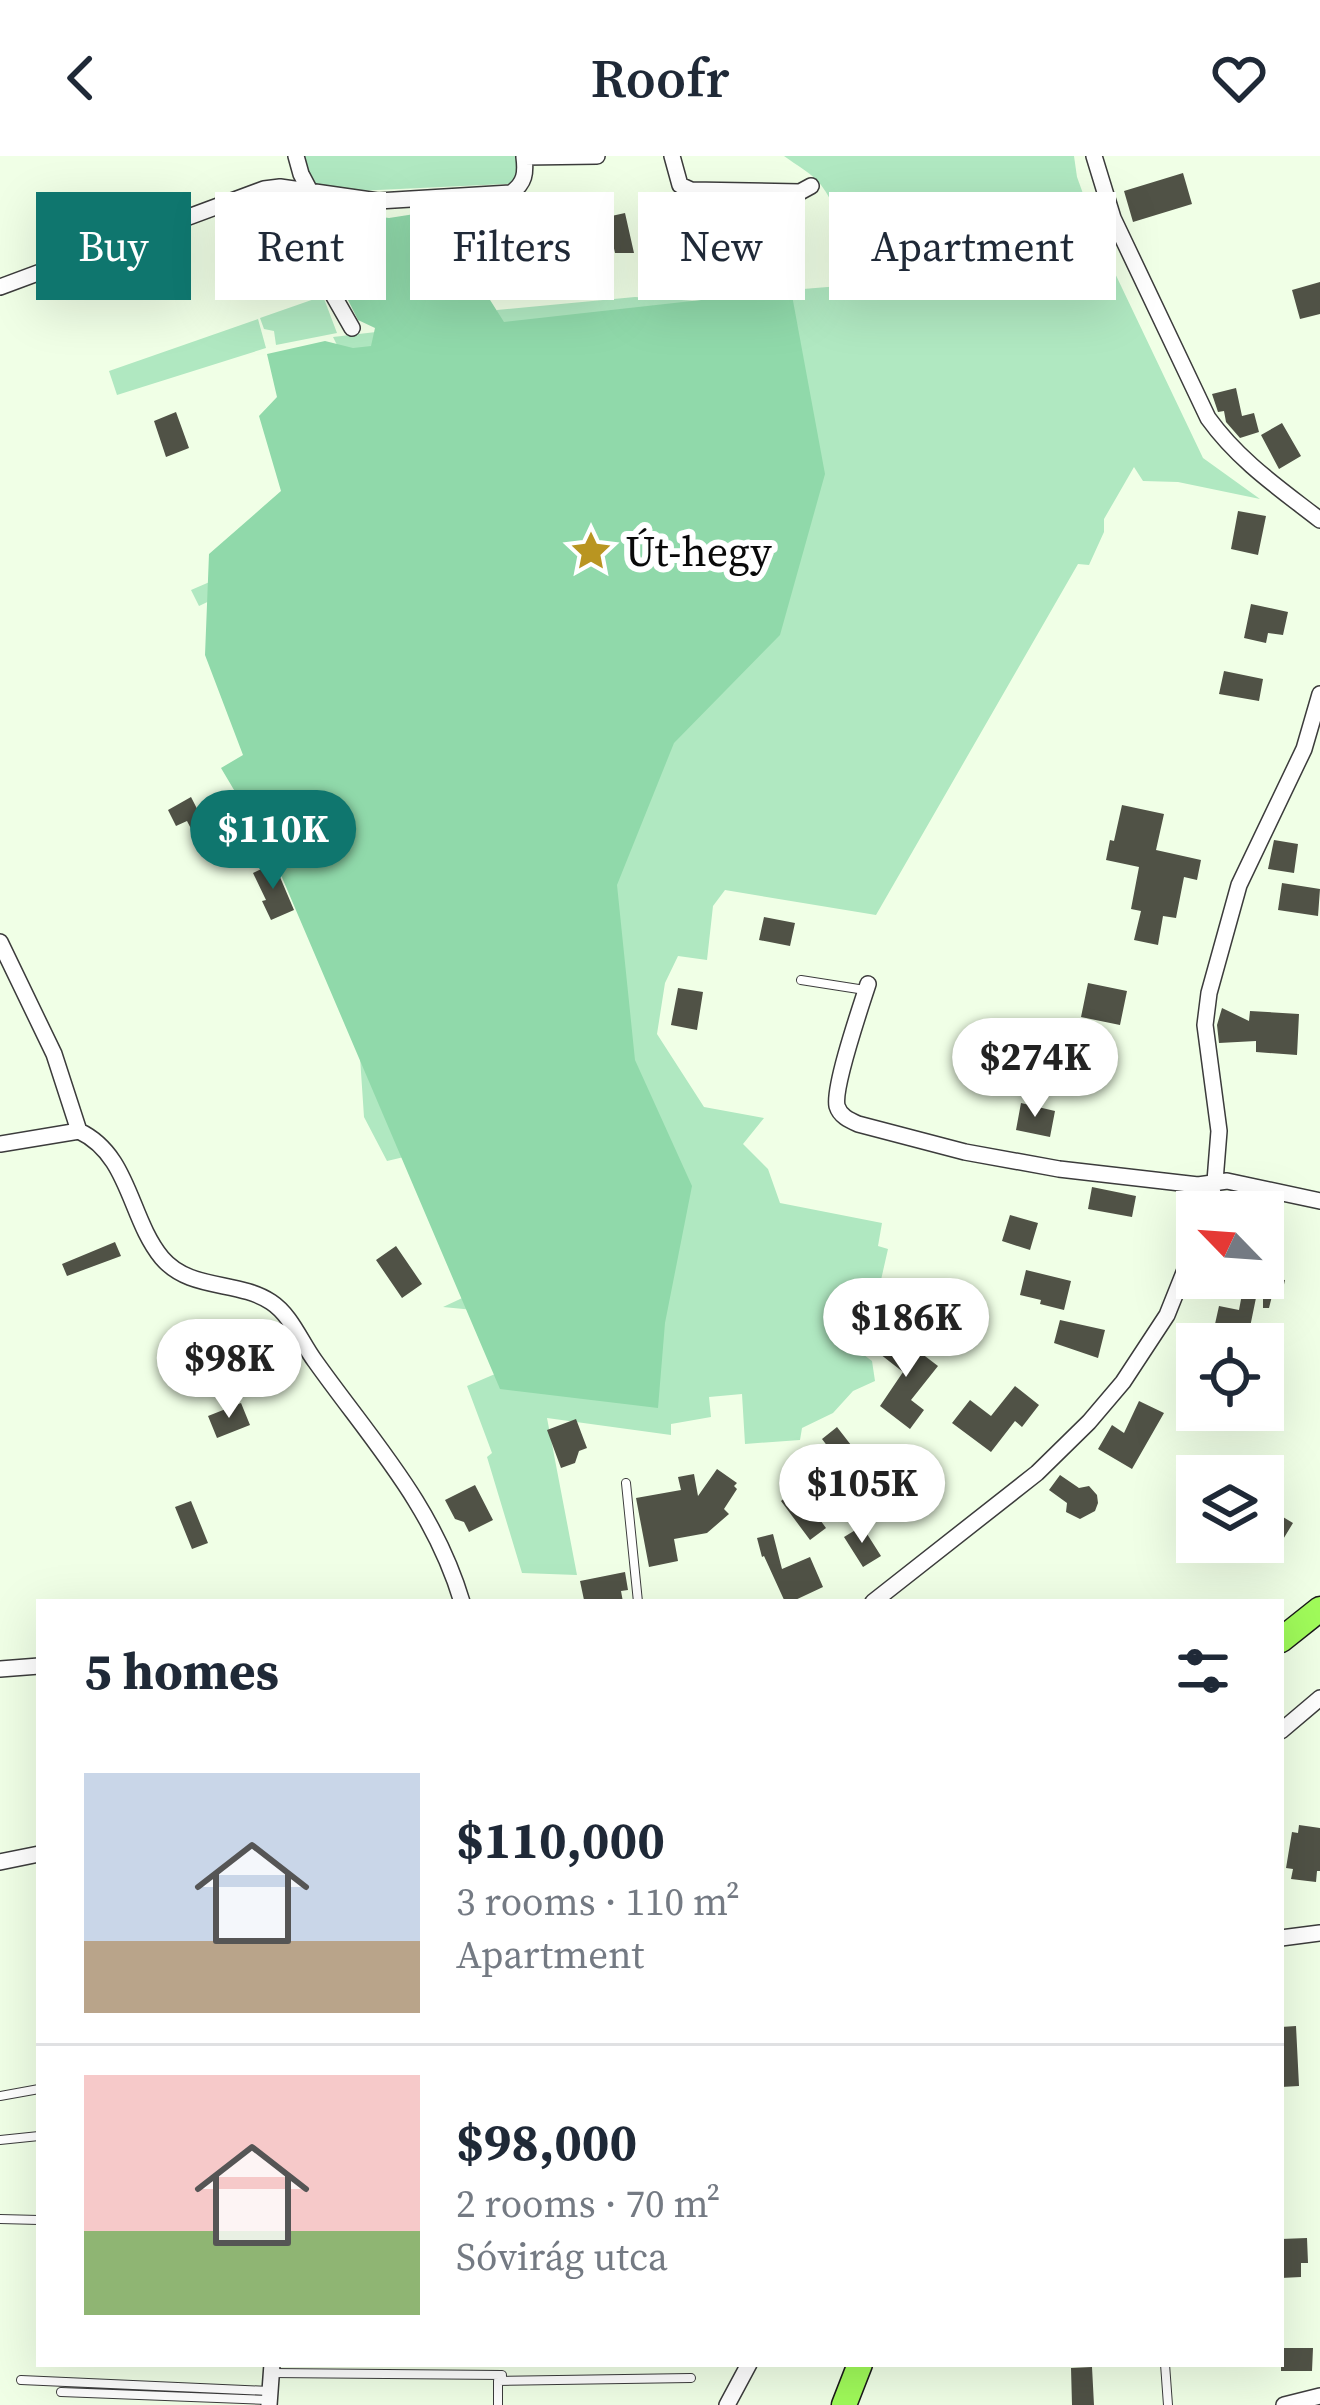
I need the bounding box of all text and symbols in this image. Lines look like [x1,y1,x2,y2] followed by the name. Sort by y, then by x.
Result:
[591,41,729,115] text: Roofr
[48,45,114,111] icon: back
[1206,45,1272,111] icon: heart
[36,192,191,300] chip: Buy
[215,192,386,300] chip: Rent
[410,192,614,300] chip: Filters
[638,192,805,300] chip: New
[829,192,1116,300] chip: Apartment
[625,522,772,580] place label: Út-hegy
[568,528,614,574] place icon: Út-hegy
[189,790,357,892] pin: $110K
[217,802,329,855] text: $110K
[951,1018,1119,1120] pin: $274K
[979,1030,1091,1083] text: $274K
[1176,1191,1284,1299] north arrow
[1176,1191,1284,1563] map controls
[822,1278,990,1380] pin: $186K
[850,1290,962,1343] text: $186K
[158,1319,300,1421] pin: $98K
[1176,1323,1284,1431] button: locate
[184,1331,274,1384] text: $98K
[778,1444,946,1546] pin: $105K
[1176,1455,1284,1563] button: layers
[806,1456,918,1509] text: $105K
[84,1636,279,1706] text: 5 homes
[1170,1638,1236,1704] icon: filters
[456,1805,665,1875] text: $110,000
[180,1821,324,1965] icon: home
[456,1875,740,1928] text: 3 rooms · 110 m²
[456,1928,644,1981] text: Apartment
[456,2107,637,2177] text: $98,000
[180,2123,324,2267] icon: home
[456,2177,720,2230] text: 2 rooms · 70 m²
[456,2230,668,2283] text: Sóvirág utca

